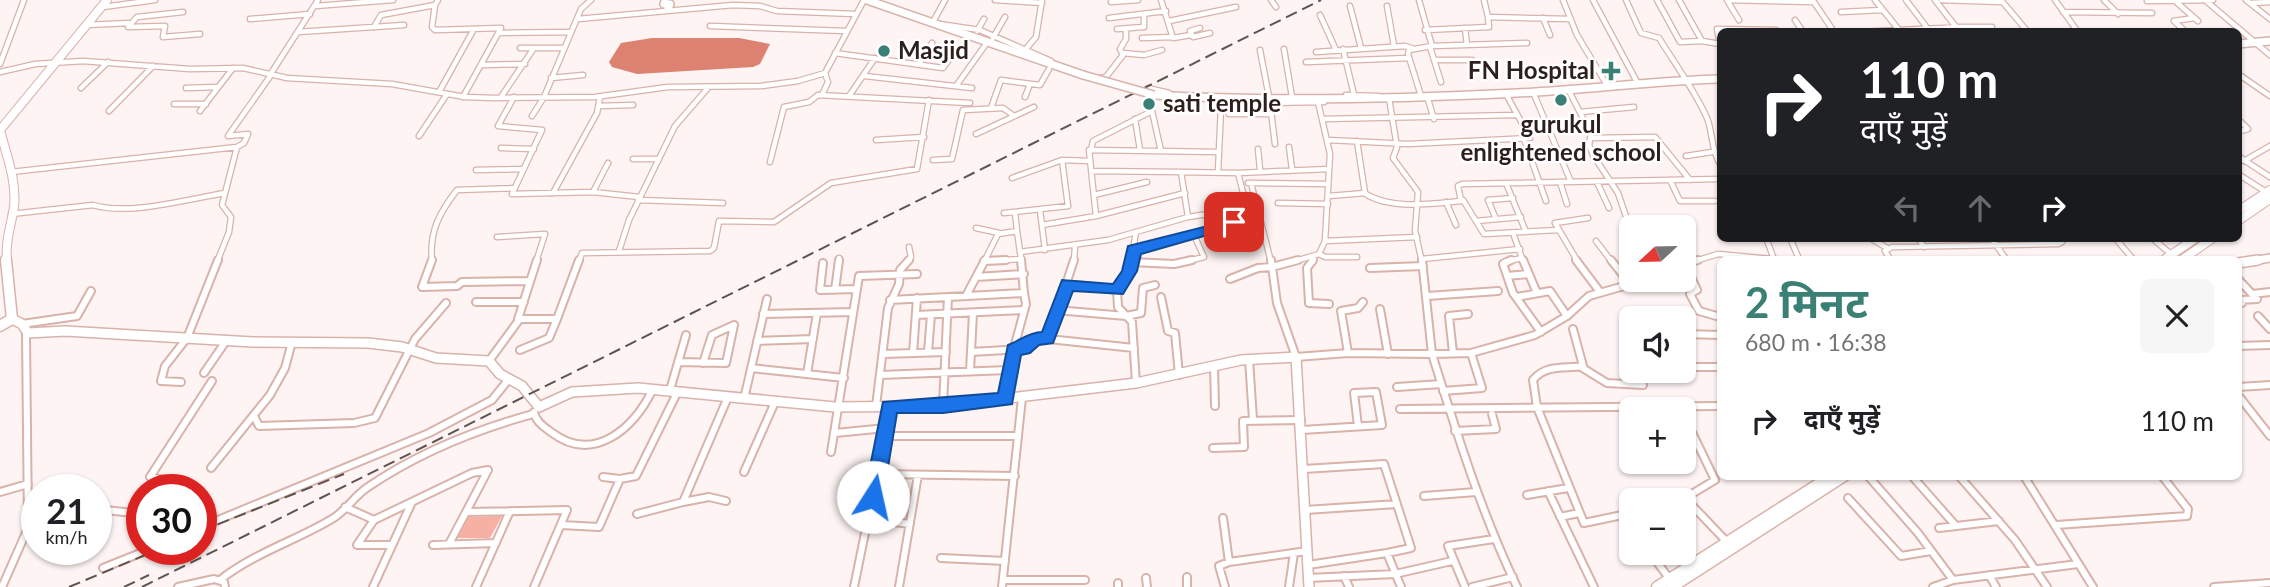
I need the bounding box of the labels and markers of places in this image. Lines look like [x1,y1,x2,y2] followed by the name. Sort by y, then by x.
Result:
[898,35,969,64] place label: Masjid
[876,43,892,59] marker: Masjid
[1468,55,1595,84] place label: FN Hospital
[1601,61,1621,81] marker: FN Hospital
[1163,88,1281,117] place label: sati temple
[1553,92,1569,108] marker: gurukul enlightened school
[1141,96,1157,112] marker: sati temple
[1460,109,1662,166] place label: gurukul enlightened school
[1204,192,1264,252] pin

